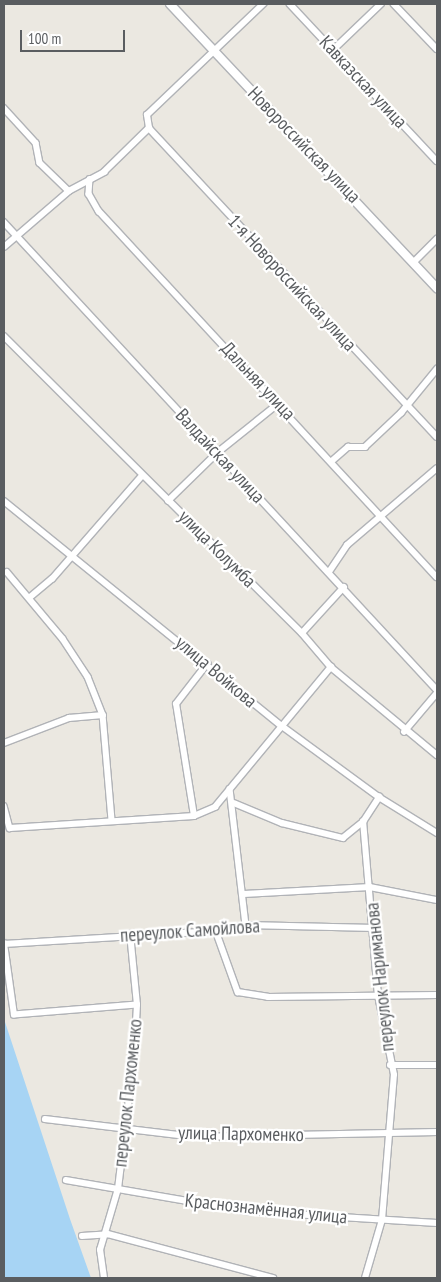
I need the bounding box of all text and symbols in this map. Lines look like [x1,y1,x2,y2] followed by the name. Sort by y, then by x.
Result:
[22,20,128,52] scale bar
[28,29,61,48] text: 100 m
[314,31,412,133] street label: Кавказская улица
[243,82,365,208] street label: Новороссийская улица
[223,210,361,356] street label: 1-я Новороссийская улица
[216,337,300,425] street label: Дальняя улица
[171,404,269,508] street label: Валдайская улица
[173,505,261,593] street label: улица Колумба
[171,631,261,713] street label: улица Войкова
[361,901,399,1053] street label: переулок Нариманова
[119,915,261,947] street label: переулок Самойлова
[109,1018,147,1168] street label: переулок Пархоменко
[178,1122,304,1146] street label: улица Пархоменко
[184,1189,348,1229] street label: Краснознамённая улица

